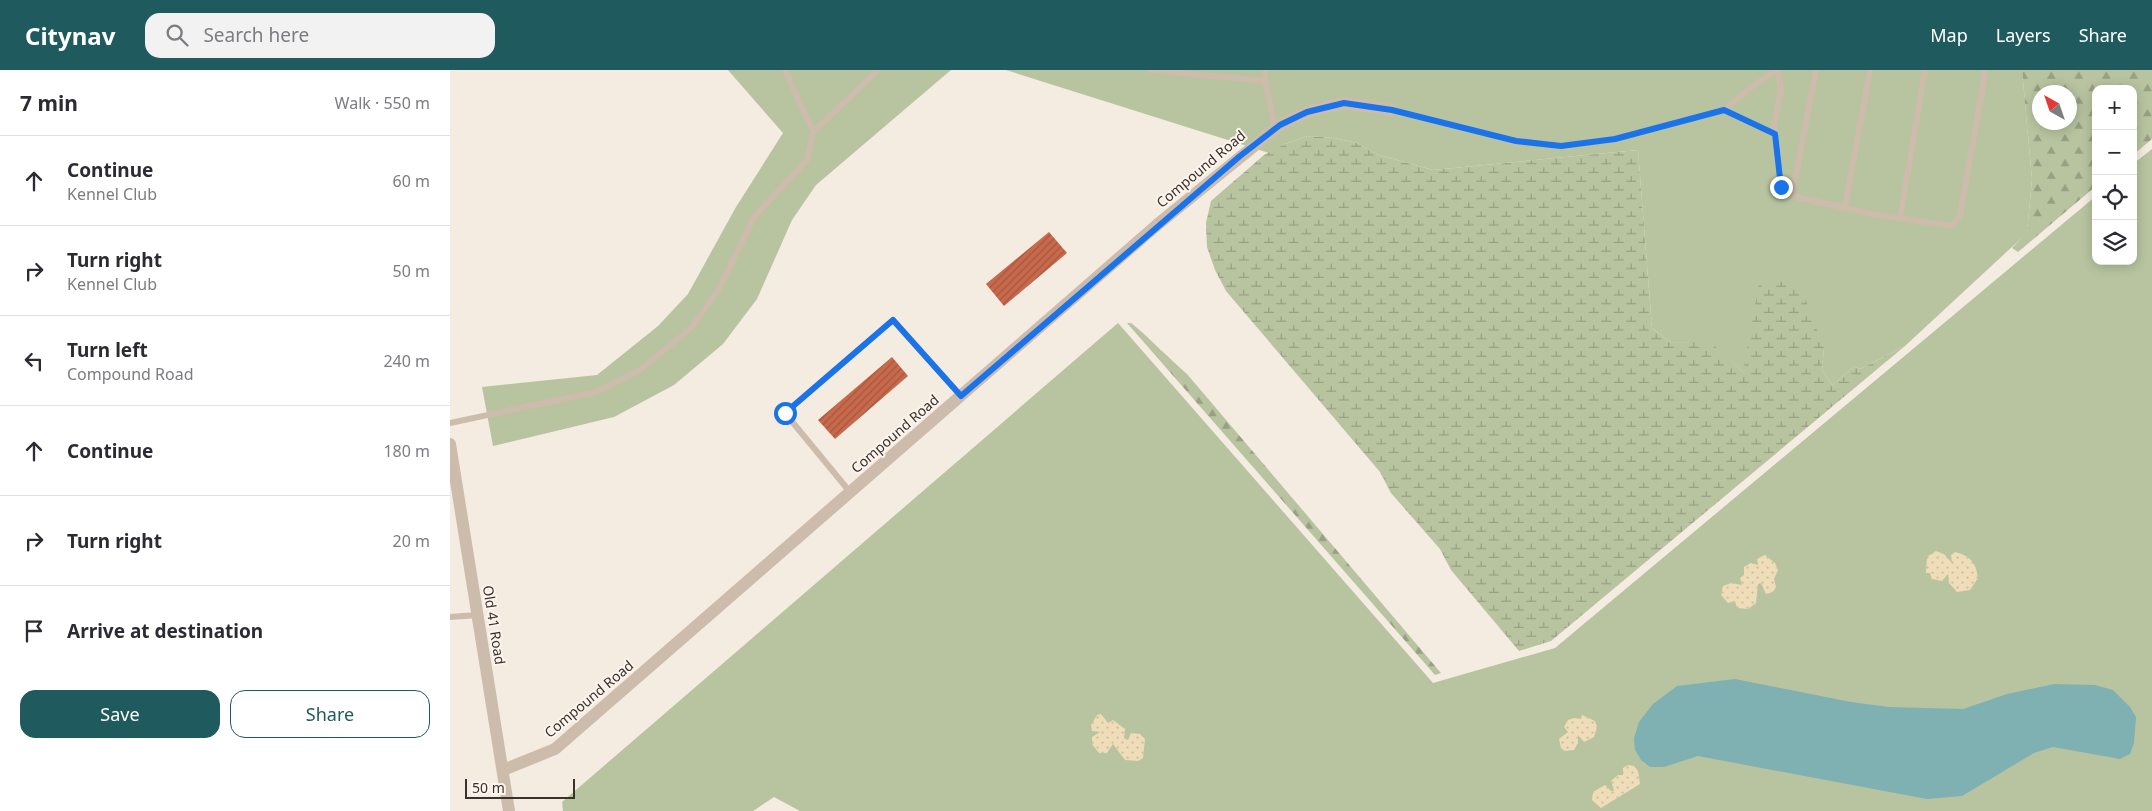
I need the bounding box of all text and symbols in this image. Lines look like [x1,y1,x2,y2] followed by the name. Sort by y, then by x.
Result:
[145,13,495,58] search box
[25,19,115,52] text: Citynav
[163,21,191,49] icon: search
[203,22,309,48] text: Search here
[1930,23,1968,47] text: Map
[1996,23,2051,47] text: Layers
[2079,23,2127,47] text: Share
[2032,85,2077,130] north arrow
[2092,85,2137,265] map controls
[2092,85,2137,130] button: +
[20,89,78,117] text: 7 min
[335,92,430,114] text: Walk · 550 m
[1152,126,1249,211] street label: Compound Road
[2092,130,2137,175] button: −
[67,157,153,183] text: Continue
[20,167,48,195] icon: ahead
[393,170,430,192] text: 60 m
[2092,175,2137,220] button: locate
[1770,176,1793,199] route end
[67,183,157,205] text: Kennel Club
[2092,220,2137,265] button: layers
[67,247,162,273] text: Turn right
[20,257,48,285] icon: right
[393,260,430,282] text: 50 m
[67,273,157,295] text: Kennel Club
[67,337,148,363] text: Turn left
[20,347,48,375] icon: left
[383,350,430,372] text: 240 m
[67,363,194,385] text: Compound Road
[847,390,943,477] street label: Compound Road
[774,402,797,425] route start
[20,437,48,465] icon: ahead
[67,438,153,464] text: Continue
[383,440,430,462] text: 180 m
[20,527,48,555] icon: right
[67,528,162,554] text: Turn right
[393,530,430,552] text: 20 m
[479,584,510,666] street label: Old 41 Road
[20,617,48,645] icon: arrive
[67,618,263,644] text: Arrive at destination
[540,656,637,741] street label: Compound Road
[20,690,220,738] button: Save
[230,690,430,738] button: Share
[465,776,575,799] scale bar
[472,778,505,797] text: 50 m

